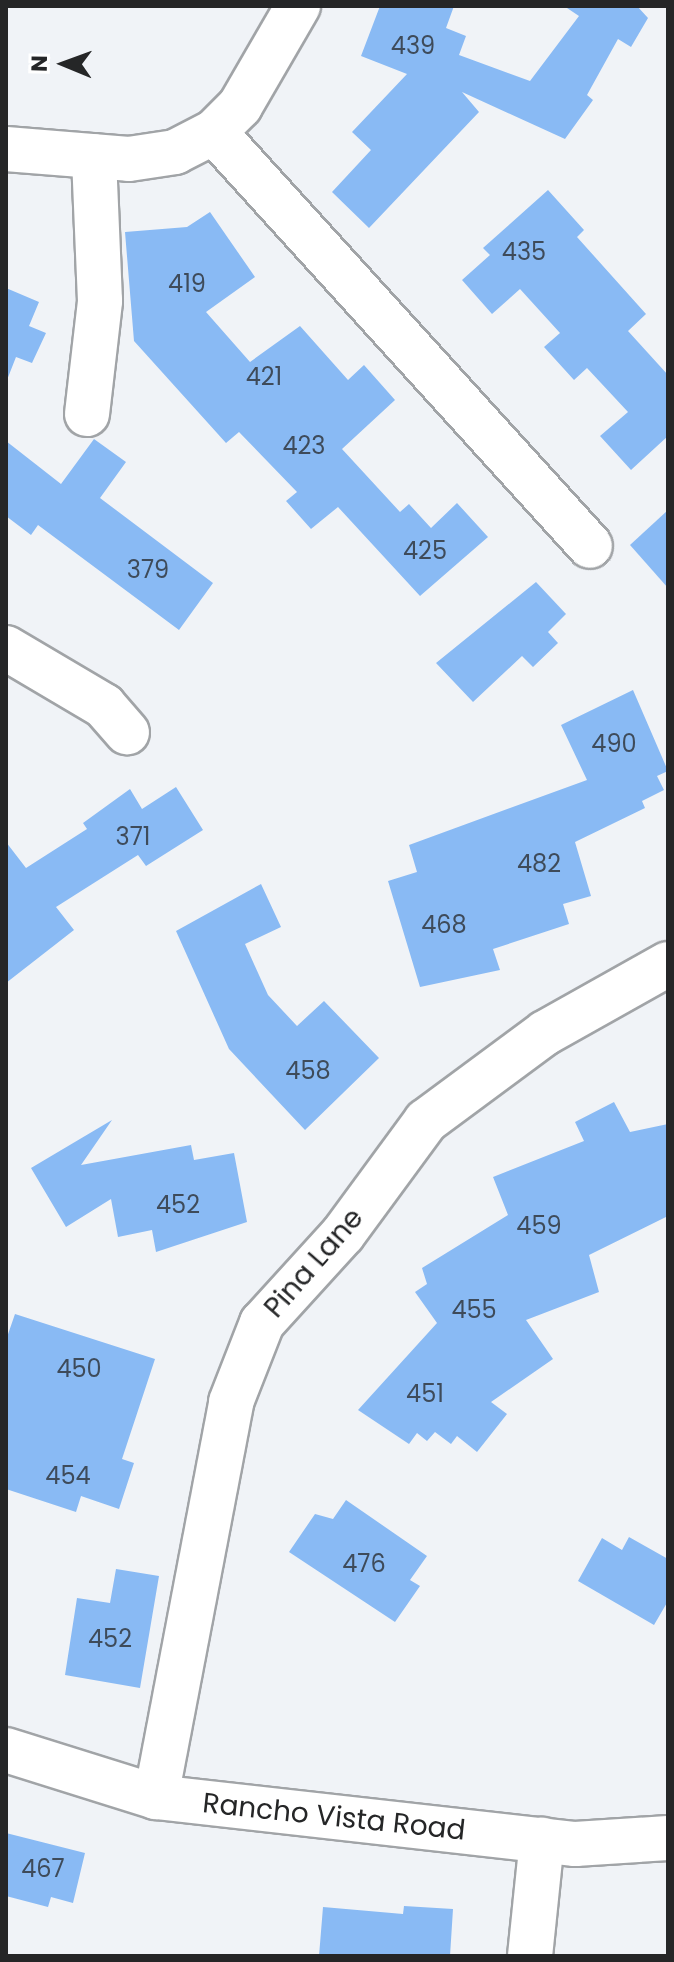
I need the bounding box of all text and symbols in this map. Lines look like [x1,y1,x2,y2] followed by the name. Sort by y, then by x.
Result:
[24,24,104,104] north arrow
[391,32,435,60] house number: 439
[24,55,55,72] text: N
[502,238,546,266] house number: 435
[168,270,206,298] house number: 419
[246,363,282,391] house number: 421
[282,432,326,460] house number: 423
[403,537,447,565] house number: 425
[127,556,169,584] house number: 379
[591,730,637,758] house number: 490
[116,823,150,851] house number: 371
[517,850,561,878] house number: 482
[421,911,467,939] house number: 468
[285,1057,331,1085] house number: 458
[156,1191,200,1219] house number: 452
[257,1202,371,1324] street label: Pina Lane
[516,1212,562,1240] house number: 459
[451,1296,497,1324] house number: 455
[56,1355,102,1383] house number: 450
[406,1380,444,1408] house number: 451
[45,1462,91,1490] house number: 454
[342,1550,386,1578] house number: 476
[88,1625,132,1653] house number: 452
[201,1786,467,1848] street label: Rancho Vista Road
[21,1855,65,1883] house number: 467

